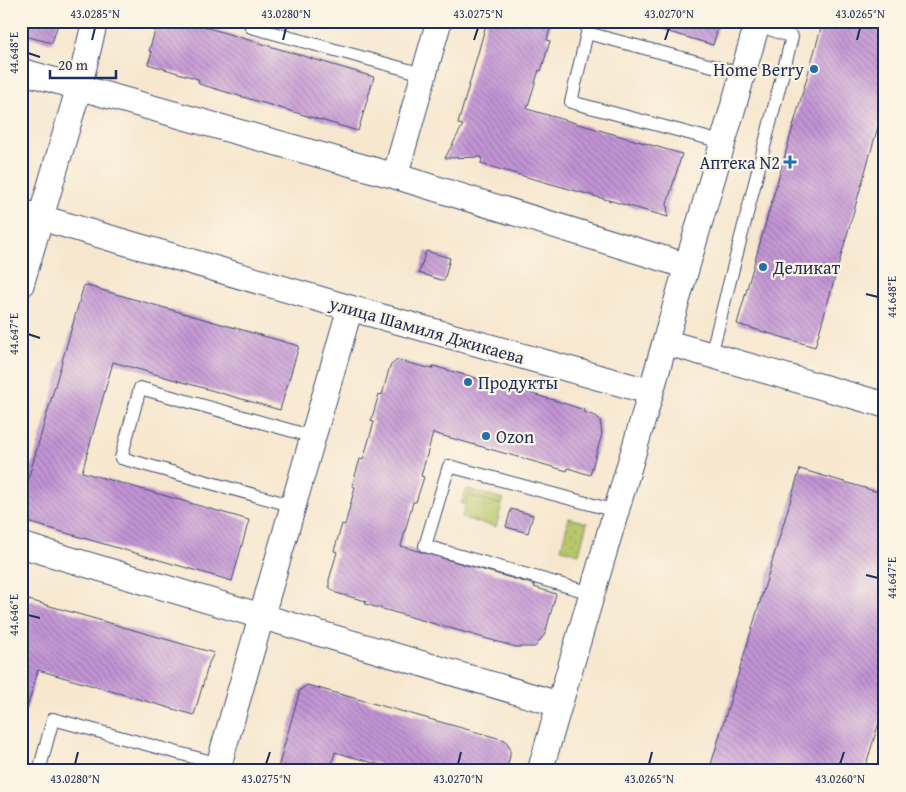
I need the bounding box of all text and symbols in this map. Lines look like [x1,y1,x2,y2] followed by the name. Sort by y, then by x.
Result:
[70,5,120,22] text: 43.0285°N
[261,5,311,22] text: 43.0280°N
[453,5,503,22] text: 43.0275°N
[644,5,694,22] text: 43.0270°N
[835,5,885,22] text: 43.0265°N
[5,32,22,74] text: 44.648°E
[50,48,116,80] scale bar
[58,54,89,75] text: 20 m
[713,56,804,83] place label: Home Berry
[808,63,820,75] marker: Home Berry
[699,149,780,176] place label: Аптека N2
[784,156,796,168] marker: Аптека N2
[772,254,841,281] place label: Деликат
[757,261,769,273] marker: Деликат
[883,276,900,318] text: 44.648°E
[325,289,528,371] street label: улица Шамиля Джикаева
[5,313,22,355] text: 44.647°E
[478,369,559,396] place label: Продукты
[462,376,474,388] marker: Продукты
[496,423,534,450] place label: Ozon
[480,430,492,442] marker: Ozon
[883,557,900,599] text: 44.647°E
[5,594,22,636] text: 44.646°E
[50,770,100,787] text: 43.0280°N
[241,770,291,787] text: 43.0275°N
[433,770,483,787] text: 43.0270°N
[624,770,674,787] text: 43.0265°N
[815,770,865,787] text: 43.0260°N

